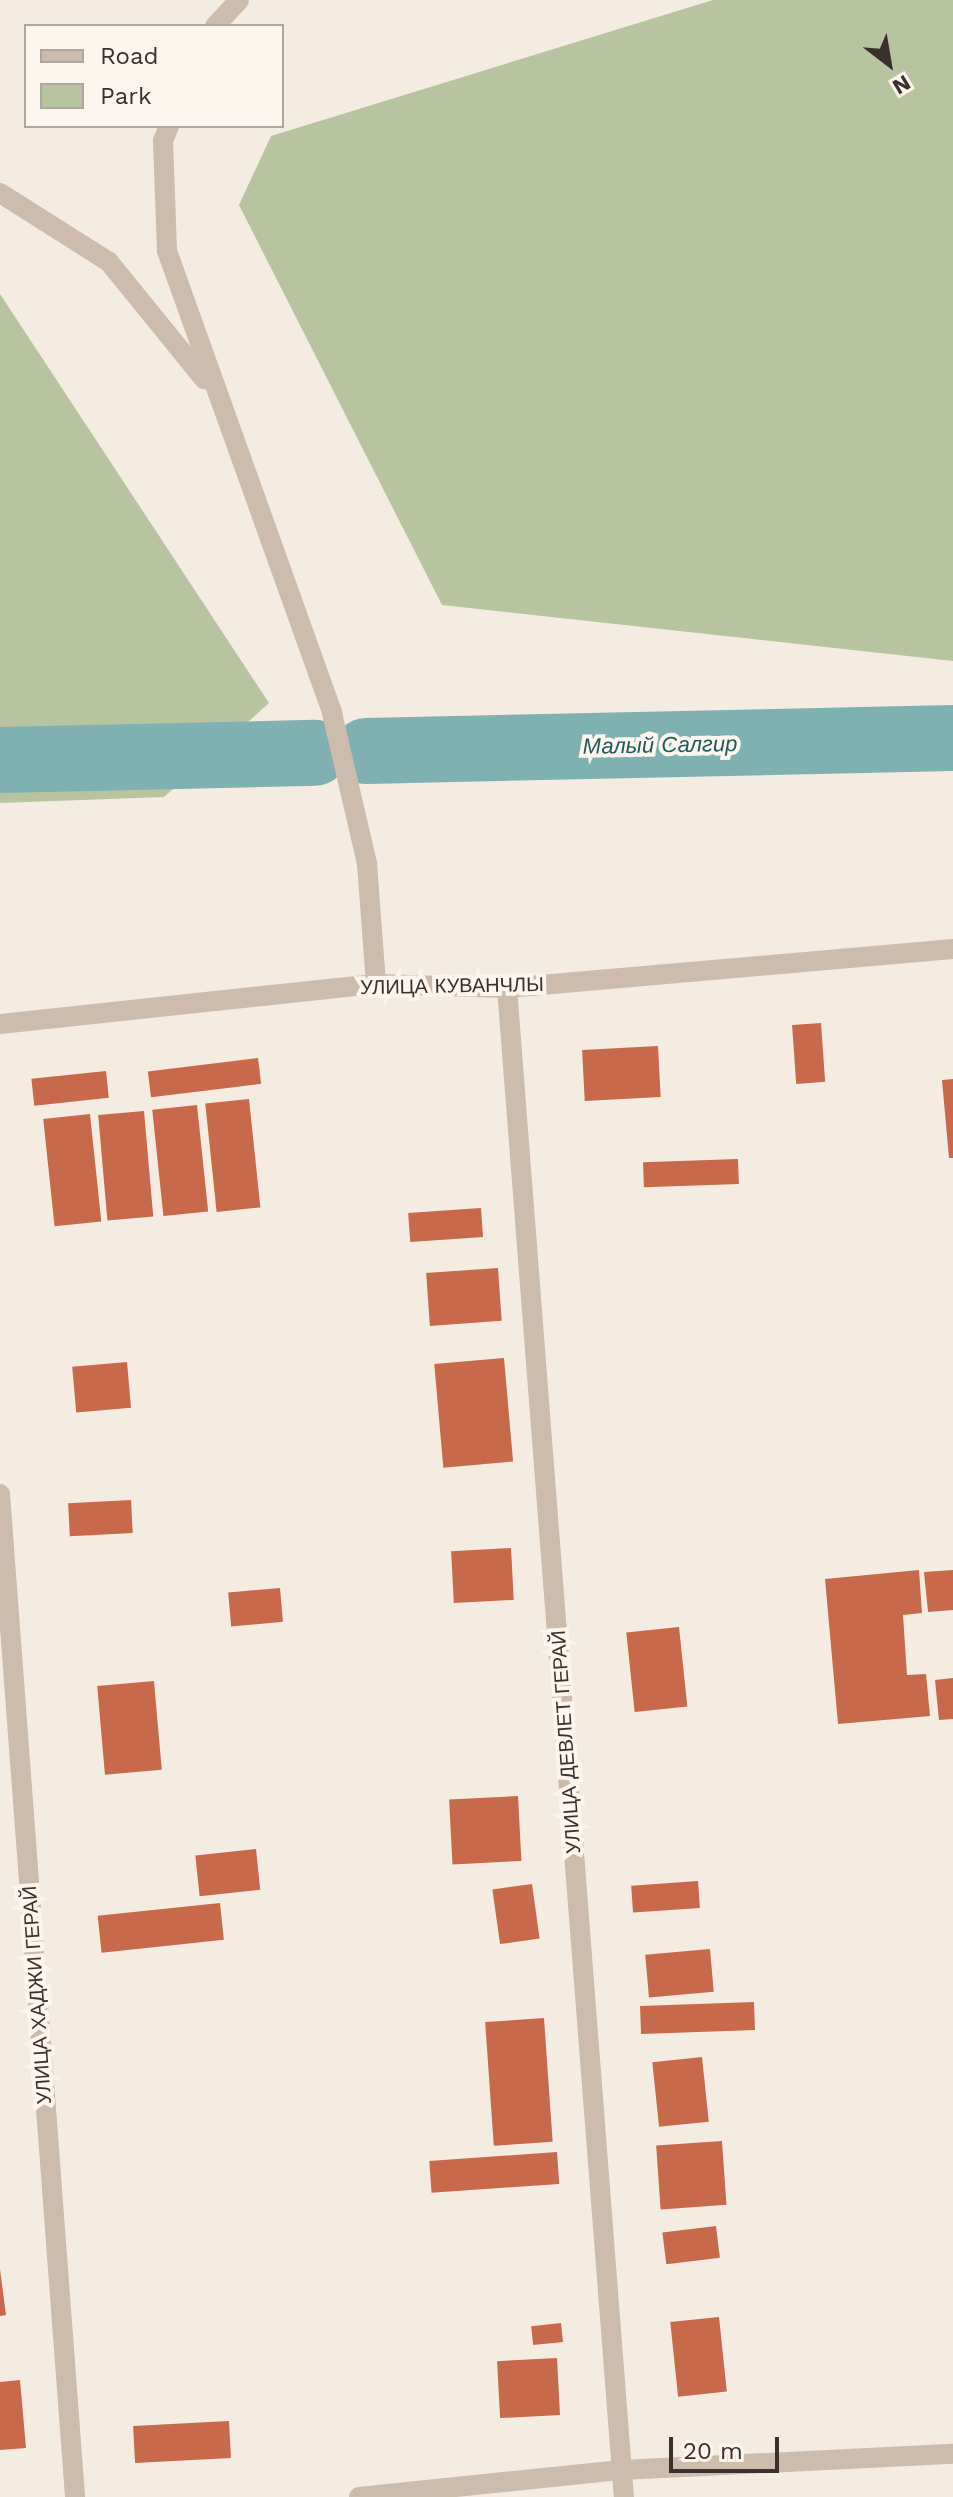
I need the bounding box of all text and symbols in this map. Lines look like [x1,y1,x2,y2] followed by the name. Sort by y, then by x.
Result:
[24,24,284,128] legend
[849,24,929,104] north arrow
[100,42,159,70] text: Road
[888,70,915,100] text: N
[100,82,152,110] text: Park
[582,730,738,760] water label: Малый Салгир
[360,972,544,1000] street label: УЛИЦА КУВАНЧЛЫ
[546,1629,586,1855] street label: УЛИЦА ДЕВЛЕТ ГЕРАЙ
[17,1885,57,2105] street label: УЛИЦА ХАДЖИ ГЕРАЙ
[673,2421,783,2471] scale bar
[683,2437,743,2465] text: 20 m

